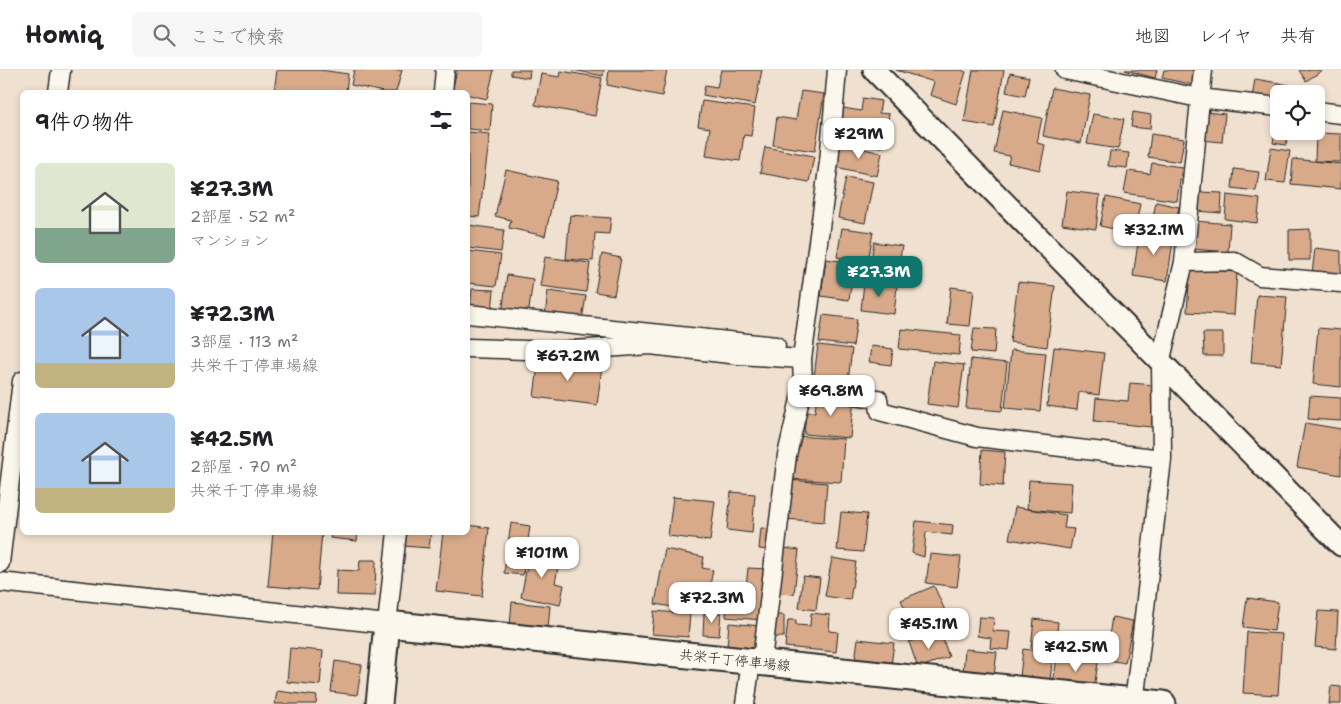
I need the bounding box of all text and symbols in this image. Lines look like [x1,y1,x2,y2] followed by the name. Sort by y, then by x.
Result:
[132,12,482,57] search box
[25,19,102,51] text: Homiq
[150,21,178,49] icon: search
[190,24,285,49] text: ここで検索
[1135,24,1171,48] text: 地図
[1199,24,1252,48] text: レイヤ
[1280,24,1316,48] text: 共有
[1270,85,1325,140] map controls
[1270,85,1325,140] button: locate
[427,106,455,134] icon: filters
[35,108,134,136] text: 9件の物件
[829,118,889,160] pin: ¥29M
[834,123,884,144] text: ¥29M
[190,175,273,203] text: ¥27.3M
[75,183,135,243] icon: home
[190,206,295,227] text: 2部屋 · 52 m²
[1113,214,1195,256] pin: ¥32.1M
[1124,219,1184,240] text: ¥32.1M
[190,230,269,251] text: マンション
[838,256,920,298] pin: ¥27.3M
[847,261,911,282] text: ¥27.3M
[190,300,275,328] text: ¥72.3M
[75,308,135,368] icon: home
[190,331,298,352] text: 3部屋 · 113 m²
[527,340,609,382] pin: ¥67.2M
[536,345,600,366] text: ¥67.2M
[190,355,318,376] text: 共栄千丁停車場線
[790,374,872,417] pin: ¥69.8M
[799,380,863,401] text: ¥69.8M
[190,425,274,453] text: ¥42.5M
[75,433,135,493] icon: home
[190,456,297,477] text: 2部屋 · 70 m²
[190,480,318,501] text: 共栄千丁停車場線
[507,536,577,579] pin: ¥101M
[516,542,568,563] text: ¥101M
[671,582,753,624] pin: ¥72.3M
[680,587,744,608] text: ¥72.3M
[888,608,970,650] pin: ¥45.1M
[900,613,958,634] text: ¥45.1M
[1035,630,1117,673] pin: ¥42.5M
[1044,636,1108,657] text: ¥42.5M
[678,645,792,675] street label: 共栄千丁停車場線

